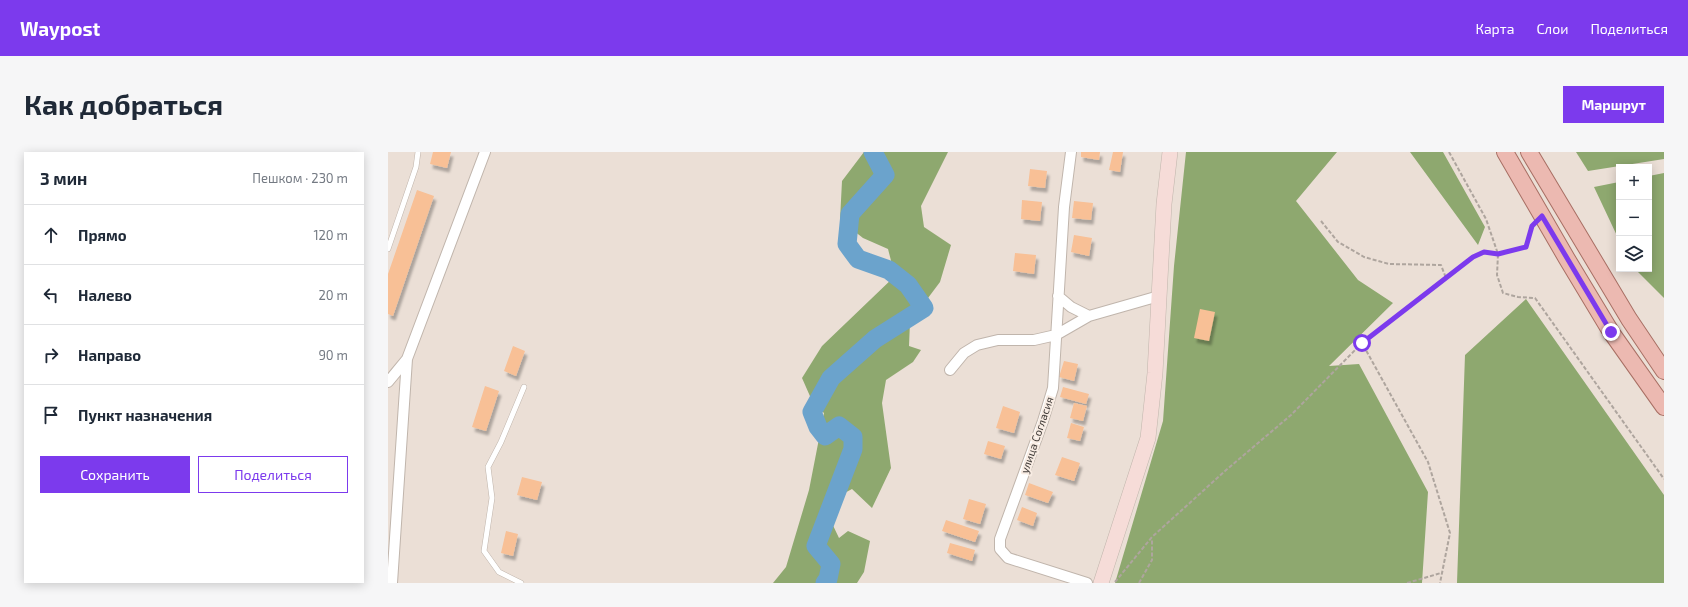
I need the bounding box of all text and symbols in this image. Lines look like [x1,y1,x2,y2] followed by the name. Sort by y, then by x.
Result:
[20,17,100,40] text: Waypost
[1475,20,1514,37] text: Карта
[1536,20,1568,37] text: Слои
[1590,20,1668,37] text: Поделиться
[1563,86,1664,123] button: Маршрут
[24,87,223,121] text: Как добраться
[1616,164,1652,272] map controls
[1616,164,1652,200] button: +
[40,168,87,188] text: 3 мин
[252,170,348,186] text: Пешком · 230 m
[1616,200,1652,236] button: −
[40,224,62,246] icon: ahead
[78,226,127,244] text: Прямо
[313,227,348,243] text: 120 m
[1616,236,1652,272] button: layers
[40,284,62,306] icon: left
[78,286,132,304] text: Налево
[319,287,348,303] text: 20 m
[1602,323,1620,341] route end
[1353,334,1371,352] route start
[40,344,62,366] icon: right
[78,346,141,364] text: Направо
[318,347,348,363] text: 90 m
[1017,395,1057,475] street label: улица Согласия
[40,404,62,426] icon: arrive
[78,406,212,424] text: Пункт назначения
[40,456,190,493] button: Сохранить
[198,456,348,493] button: Поделиться

